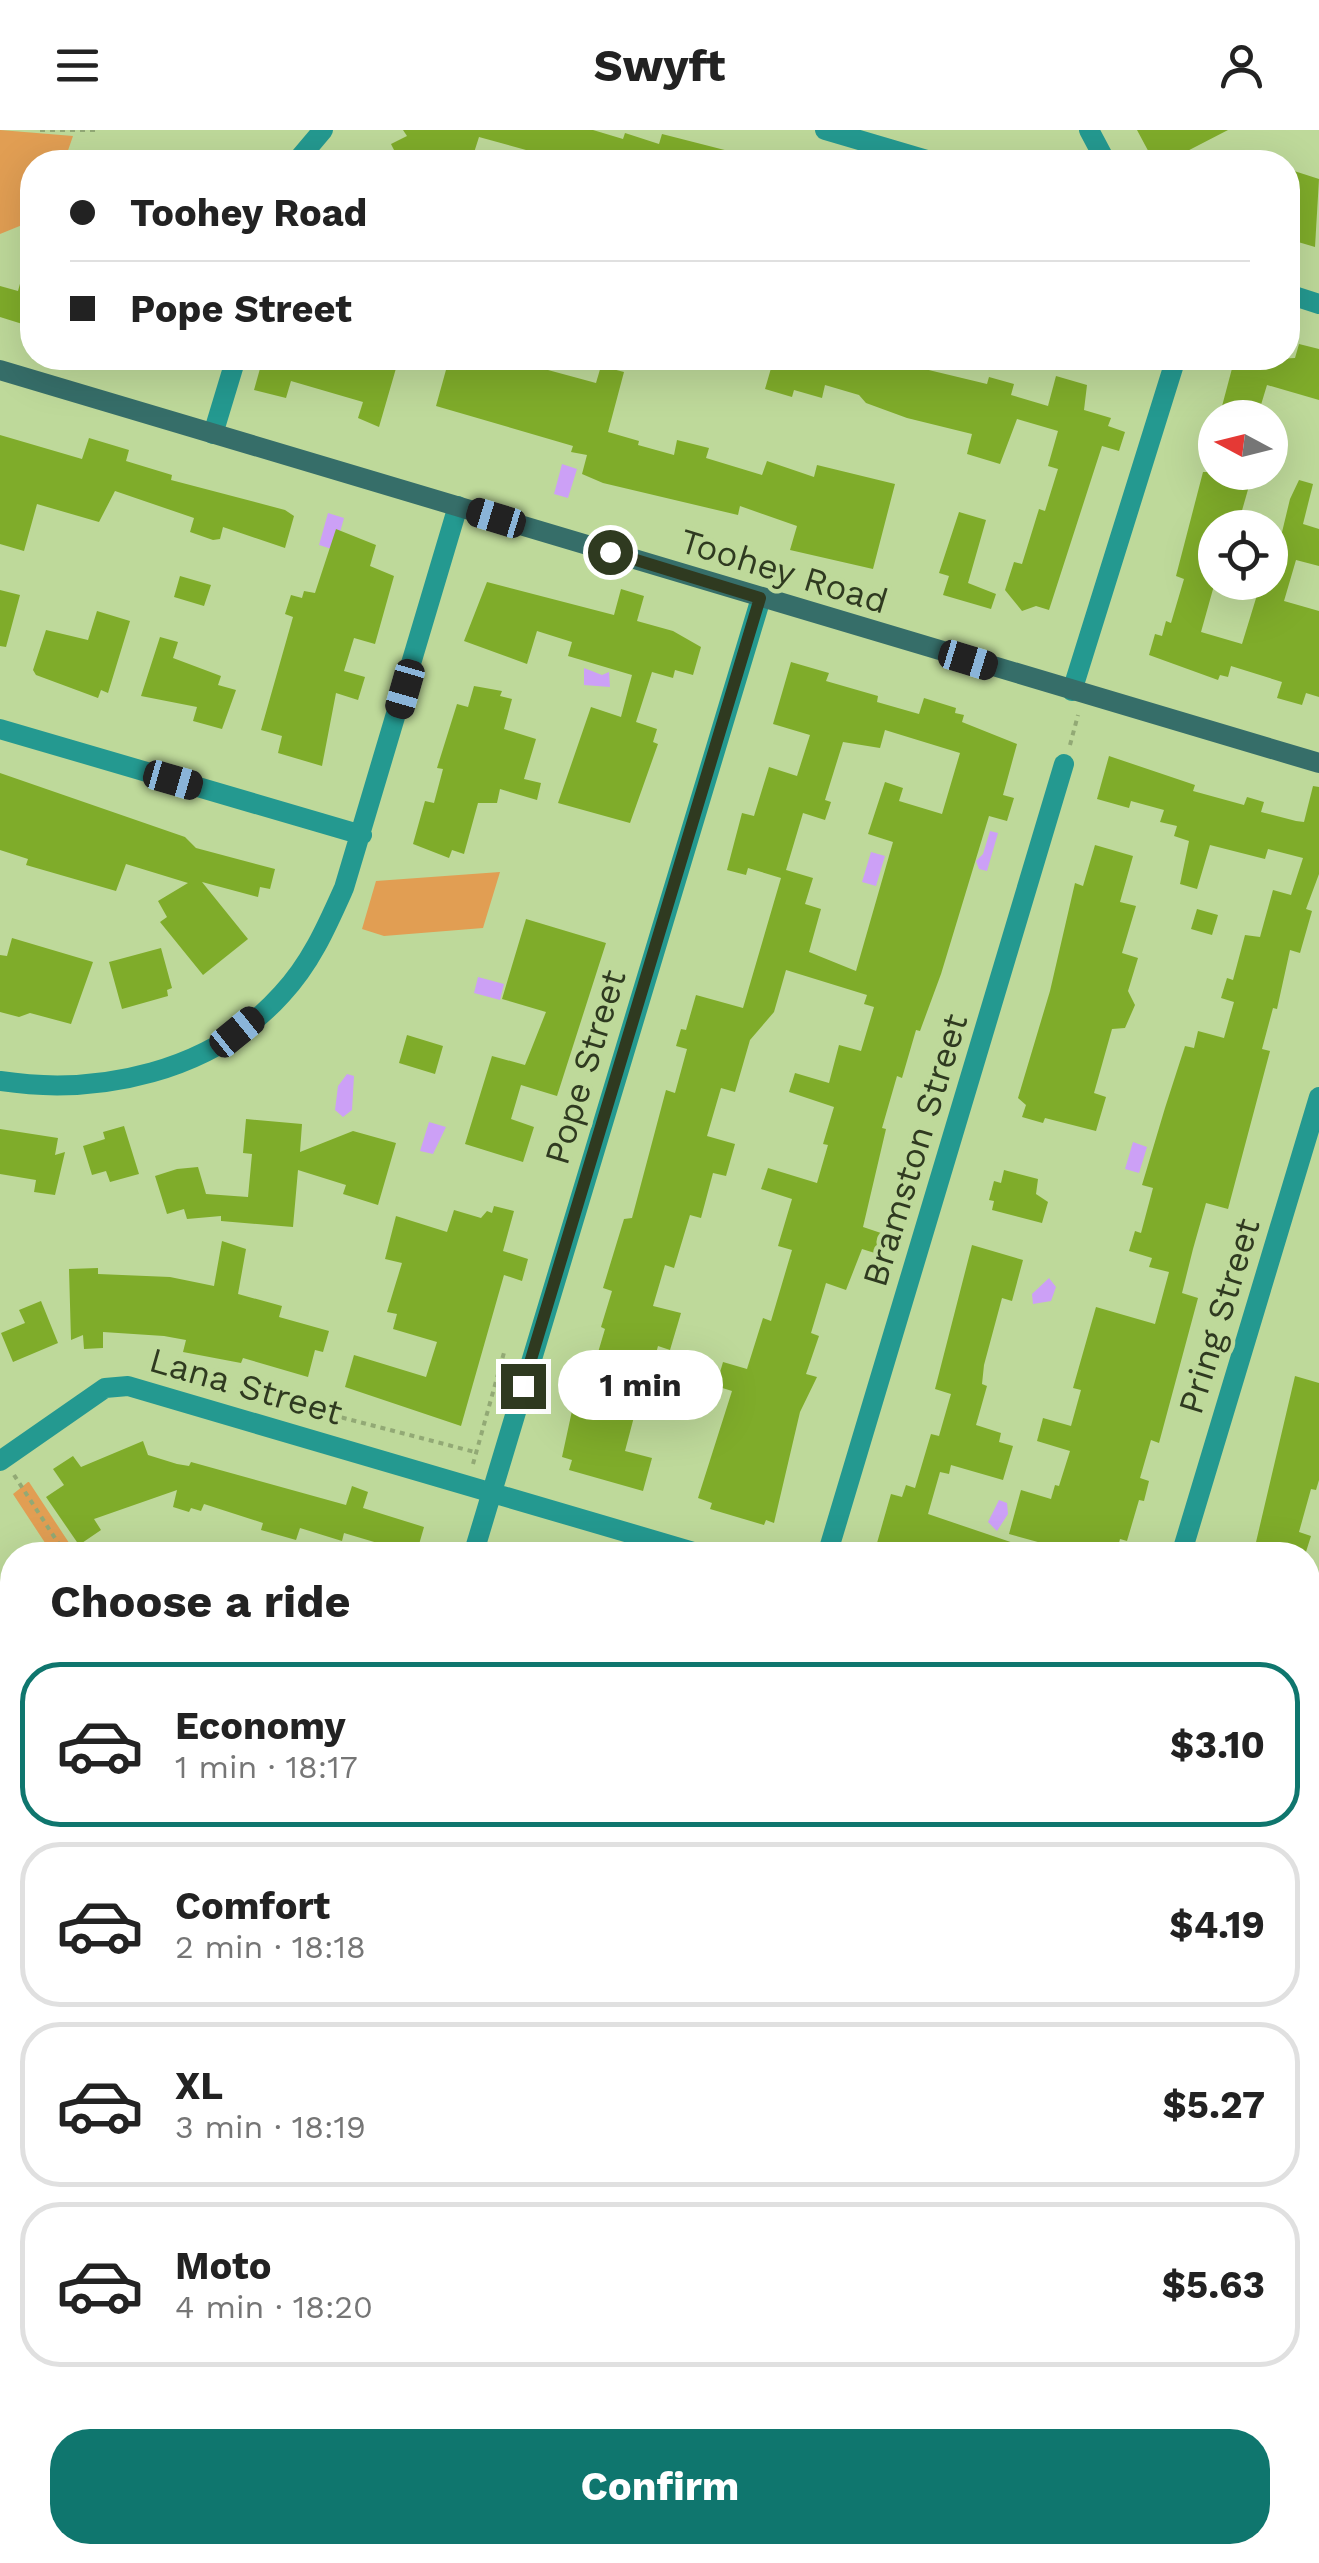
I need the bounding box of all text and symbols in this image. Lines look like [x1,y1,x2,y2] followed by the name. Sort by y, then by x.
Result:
[50,38,105,93] icon: menu
[1214,38,1269,93] icon: person
[594,39,725,92] text: Swyft
[130,191,367,235] text: Toohey Road
[130,287,352,331] text: Pope Street
[1198,400,1288,490] north arrow
[1198,400,1288,600] map controls
[463,495,529,541] car
[1198,510,1288,600] button: locate
[675,520,893,622] street label: Toohey Road
[588,530,633,575] route start
[935,637,1001,683] car
[382,656,428,722] car
[140,757,206,803] car
[535,964,635,1169] street label: Pope Street
[204,1001,270,1063] car
[854,1008,977,1291] street label: Bramston Street
[1169,1213,1269,1419] street label: Pring Street
[145,1338,348,1434] street label: Lana Street
[558,1351,723,1421] callout: 1 min
[501,1364,546,1409] route end
[599,1366,682,1404] text: 1 min
[50,1575,350,1628] text: Choose a ride
[55,1700,145,1790] icon: car
[175,1704,346,1748] text: Economy
[1170,1723,1265,1767] text: $3.10
[175,1748,358,1786] text: 1 min · 18:17
[55,1880,145,1970] icon: car
[175,1884,330,1928] text: Comfort
[1169,1903,1265,1947] text: $4.19
[175,1928,366,1966] text: 2 min · 18:18
[55,2060,145,2150] icon: car
[175,2064,223,2108] text: XL
[1162,2083,1265,2127] text: $5.27
[175,2108,366,2146] text: 3 min · 18:19
[55,2240,145,2330] icon: car
[175,2244,271,2288] text: Moto
[1162,2263,1265,2307] text: $5.63
[175,2288,373,2326] text: 4 min · 18:20
[50,2429,1270,2544] button: Confirm

